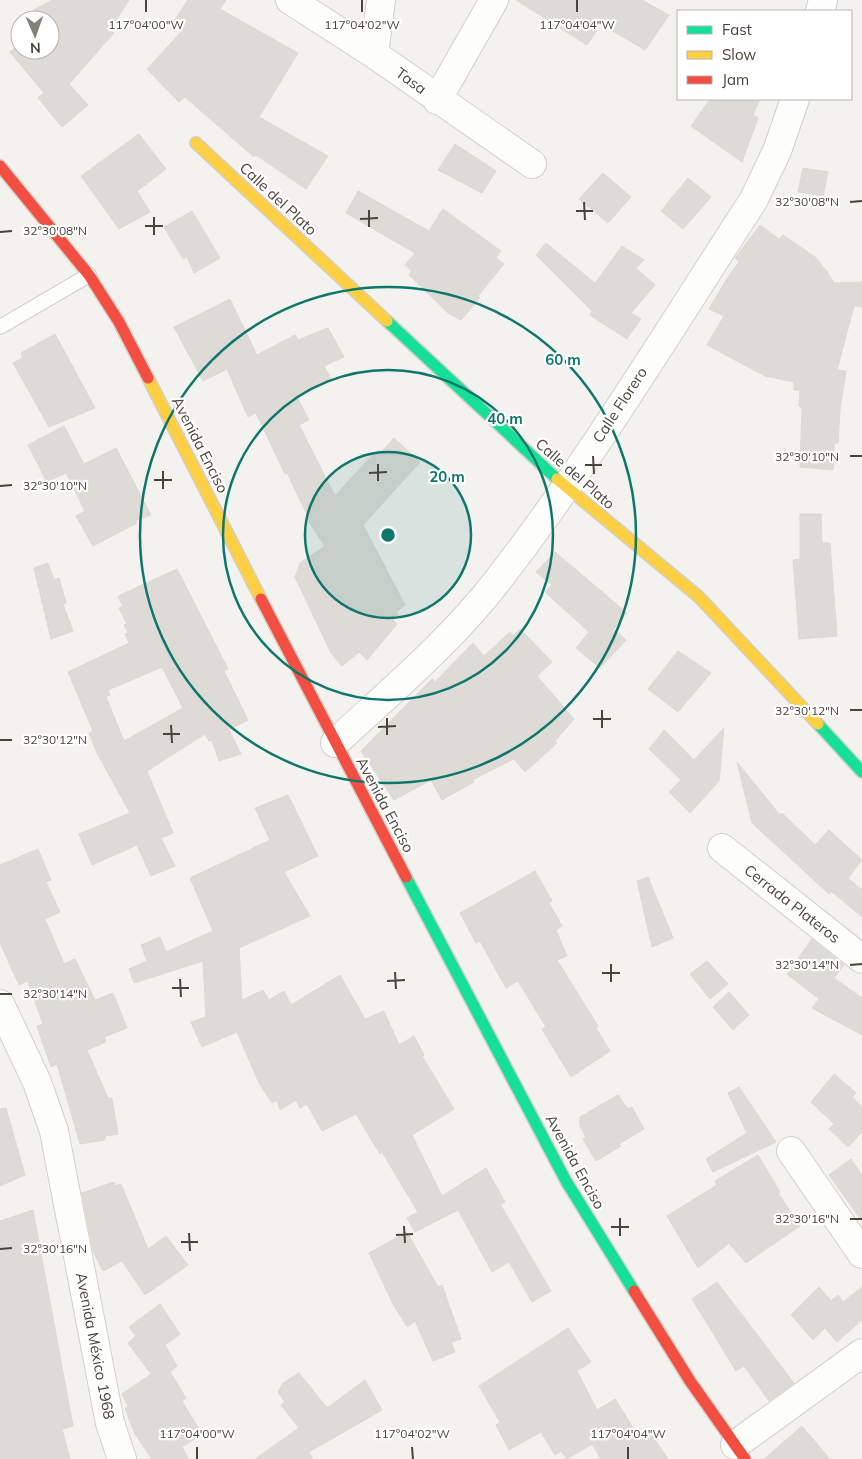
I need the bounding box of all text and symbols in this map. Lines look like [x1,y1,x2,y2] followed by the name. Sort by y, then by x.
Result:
[10,10,60,60] north arrow
[677,10,852,100] legend
[108,17,184,32] text: 117°04'00"W
[324,17,400,32] text: 117°04'02"W
[539,17,615,32] text: 117°04'04"W
[722,20,752,39] text: Fast
[30,39,41,57] text: N
[722,45,756,64] text: Slow
[392,63,430,98] street label: Tasa
[722,70,749,89] text: Jam
[236,158,321,239] street label: Calle del Plato
[775,194,839,209] text: 32°30'08"N
[23,223,87,238] text: 32°30'08"N
[545,350,581,369] text: 60 m
[588,363,651,446] street label: Calle Florero
[168,393,233,496] street label: Avenida Enciso
[487,409,523,428] text: 40 m
[532,434,619,513] street label: Calle del Plato
[775,449,839,464] text: 32°30'10"N
[429,467,465,486] text: 20 m
[23,478,87,493] text: 32°30'10"N
[379,526,397,544] centre of rings
[775,703,839,718] text: 32°30'12"N
[23,732,87,747] text: 32°30'12"N
[352,754,419,856] street label: Avenida Enciso
[740,860,844,947] street label: Cerrada Plateros
[775,957,839,972] text: 32°30'14"N
[23,986,87,1001] text: 32°30'14"N
[542,1111,609,1213] street label: Avenida Enciso
[775,1211,839,1226] text: 32°30'16"N
[23,1241,87,1256] text: 32°30'16"N
[72,1271,119,1421] street label: Avenida México 1968
[159,1426,235,1441] text: 117°04'00"W
[374,1426,450,1441] text: 117°04'02"W
[590,1426,666,1441] text: 117°04'04"W

